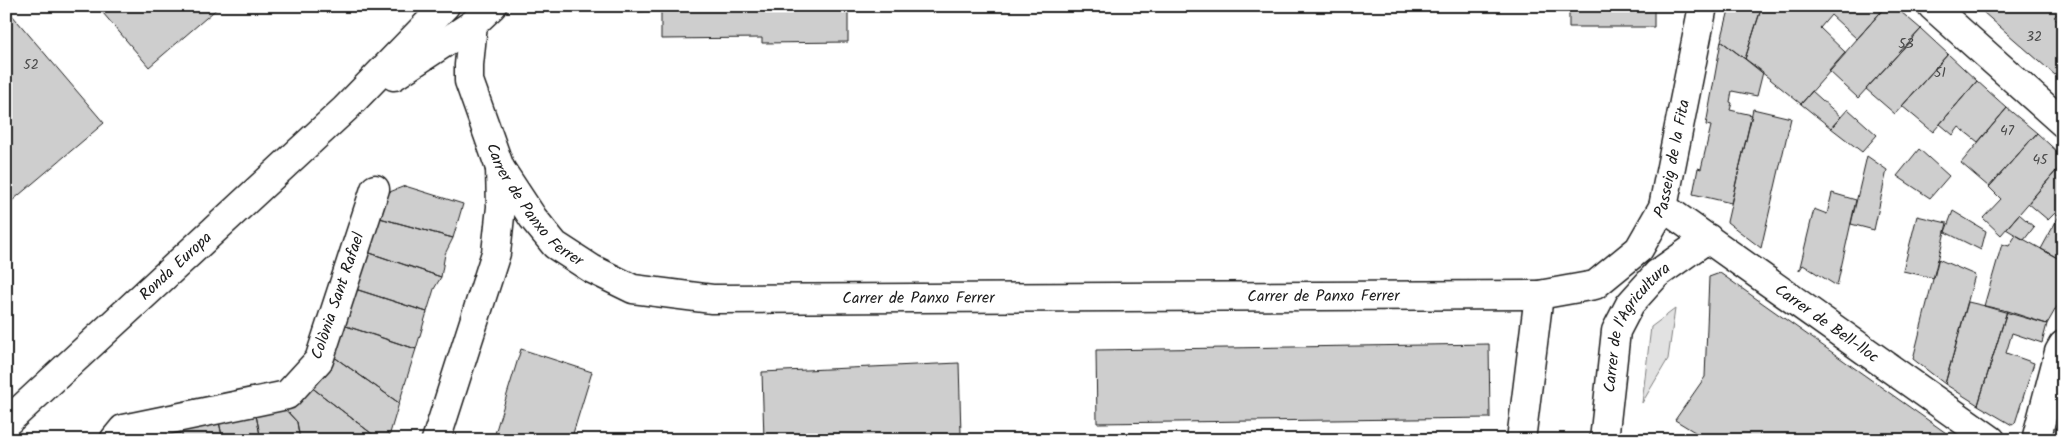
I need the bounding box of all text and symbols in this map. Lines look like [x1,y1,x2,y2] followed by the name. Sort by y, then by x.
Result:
[2026,26,2042,48] house number: 32
[1898,33,1914,55] house number: 53
[23,54,39,76] house number: 52
[1934,62,1946,84] house number: 51
[1647,97,1697,223] street label: Passeig de la Fita
[2000,120,2015,142] house number: 47
[480,140,590,274] street label: Carrer de Panxo Ferrer
[2032,149,2049,171] house number: 45
[133,226,218,306] street label: Ronda Europa
[305,229,371,363] street label: Colònia Sant Rafael
[1597,256,1675,394] street label: Carrer de l'Agricultura
[1769,278,1884,369] street label: Carrer de Bell-lloc
[1247,283,1401,309] street label: Carrer de Panxo Ferrer
[842,285,996,311] street label: Carrer de Panxo Ferrer

